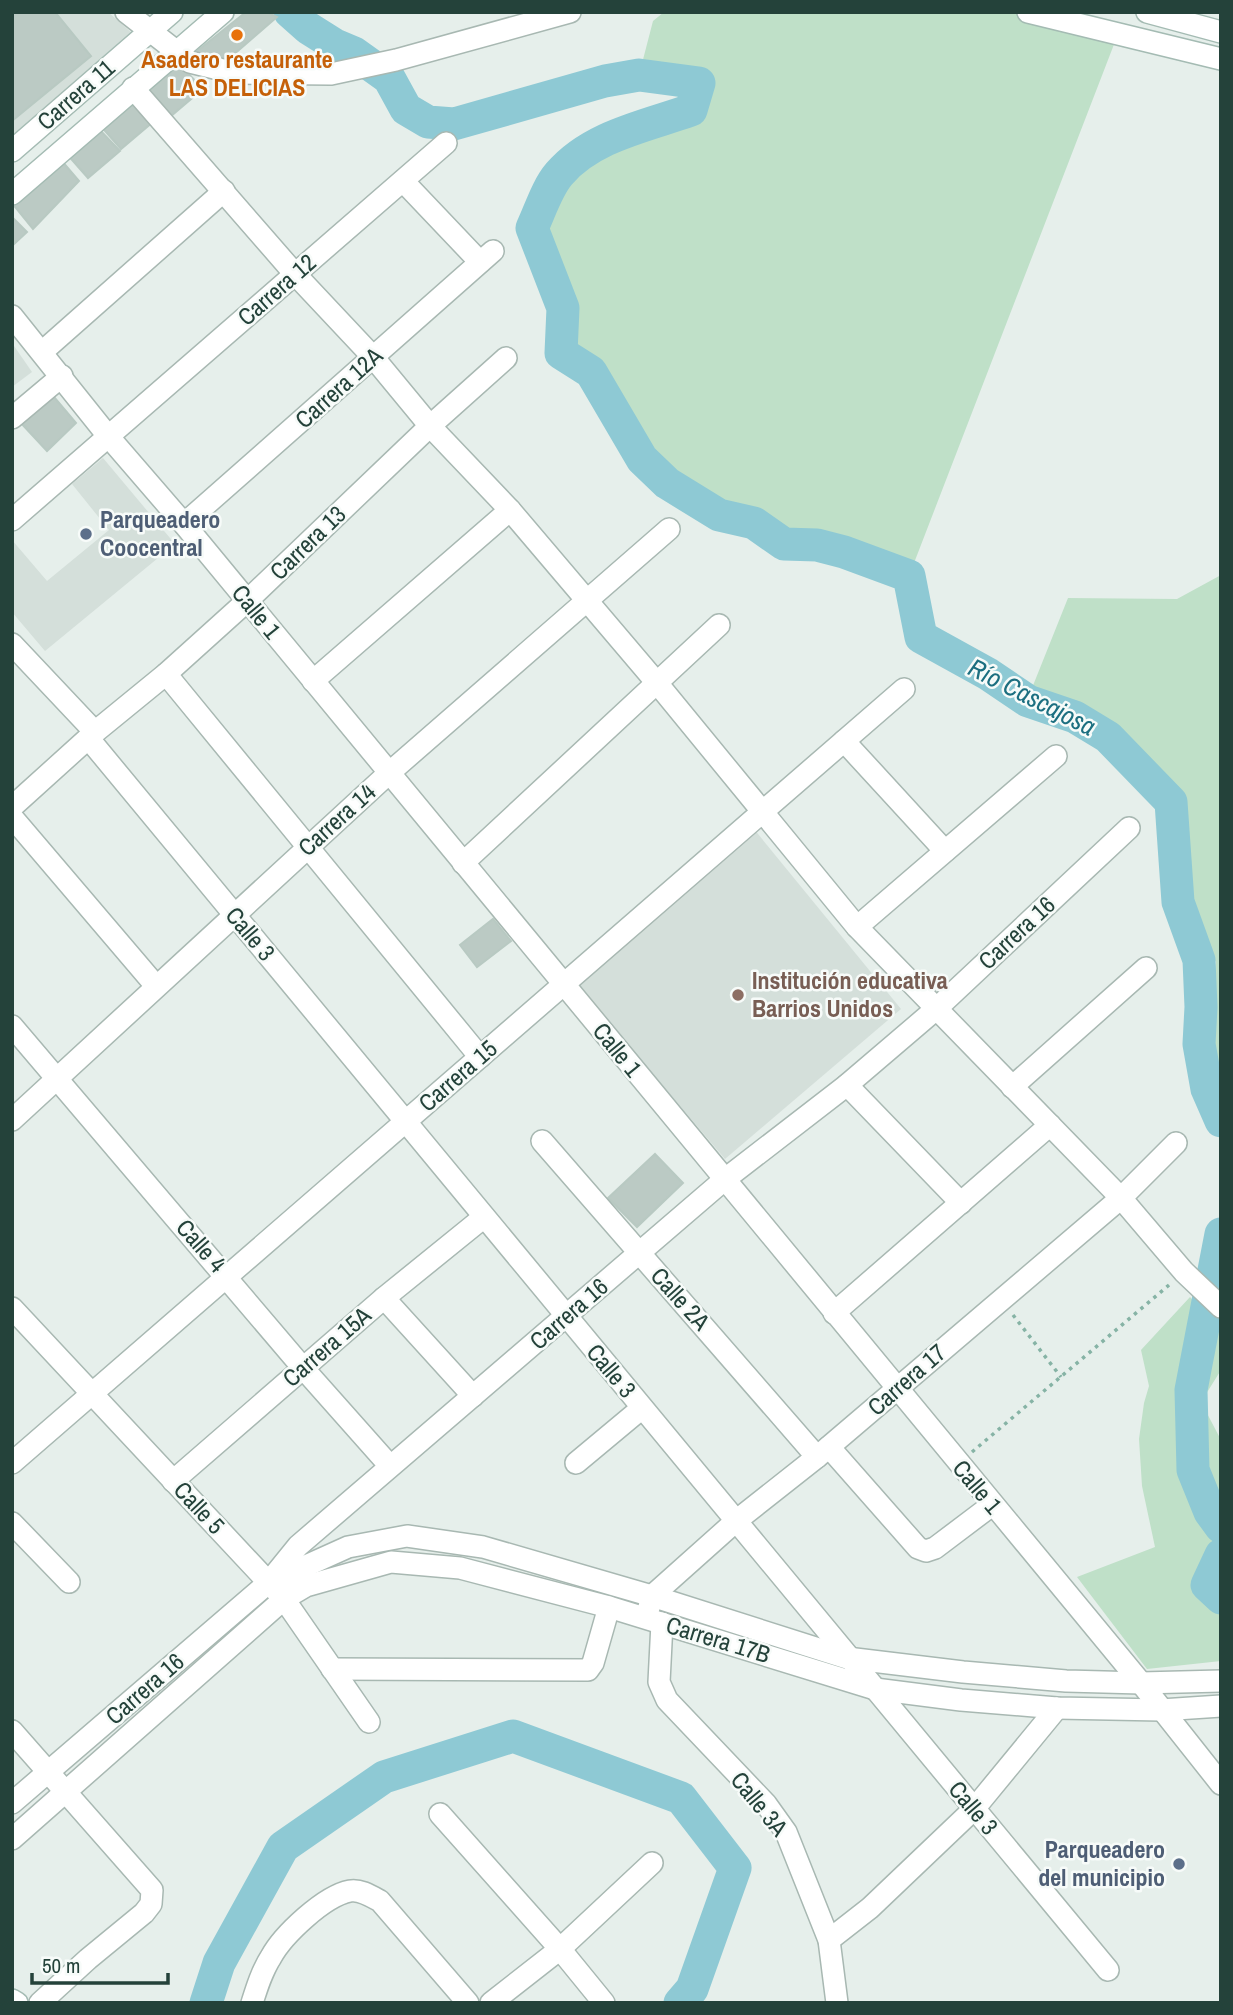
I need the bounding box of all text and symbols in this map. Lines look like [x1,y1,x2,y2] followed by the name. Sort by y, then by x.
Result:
[229,27,245,43] marker: Asadero restaurante LAS DELICIAS
[141,43,333,103] place label: Asadero restaurante LAS DELICIAS
[30,52,121,137] street label: Carrera 11
[230,246,322,332] street label: Carrera 12
[288,339,390,435] street label: Carrera 12A
[262,498,352,586] street label: Carrera 13
[100,503,220,563] place label: Parqueadero Coocentral
[78,526,94,542] marker: Parqueadero Coocentral
[225,578,289,645] street label: Calle 1
[963,649,1102,744] water label: Río Cascajosa
[291,776,382,863] street label: Carrera 14
[971,888,1062,976] street label: Carrera 16
[219,900,283,967] street label: Calle 3
[752,964,948,1024] place label: Institución educativa Barrios Unidos
[730,987,746,1003] marker: Institución educativa Barrios Unidos
[586,1016,650,1083] street label: Calle 1
[411,1032,503,1118] street label: Carrera 15
[170,1212,234,1279] street label: Calle 4
[644,1260,718,1337] street label: Calle 2A
[522,1270,614,1356] street label: Carrera 16
[275,1298,378,1393] street label: Carrera 15A
[860,1336,952,1422] street label: Carrera 17
[580,1337,644,1404] street label: Calle 3
[946,1453,1010,1520] street label: Calle 1
[167,1474,232,1541] street label: Calle 5
[662,1608,774,1670] street label: Carrera 17B
[98,1645,190,1731] street label: Carrera 16
[724,1764,796,1843] street label: Calle 3A
[942,1774,1006,1841] street label: Calle 3
[1038,1833,1165,1893] place label: Parqueadero del municipio
[1171,1856,1187,1872] marker: Parqueadero del municipio
[32,1941,168,1985] scale bar
[42,1951,80,1980] text: 50 m

